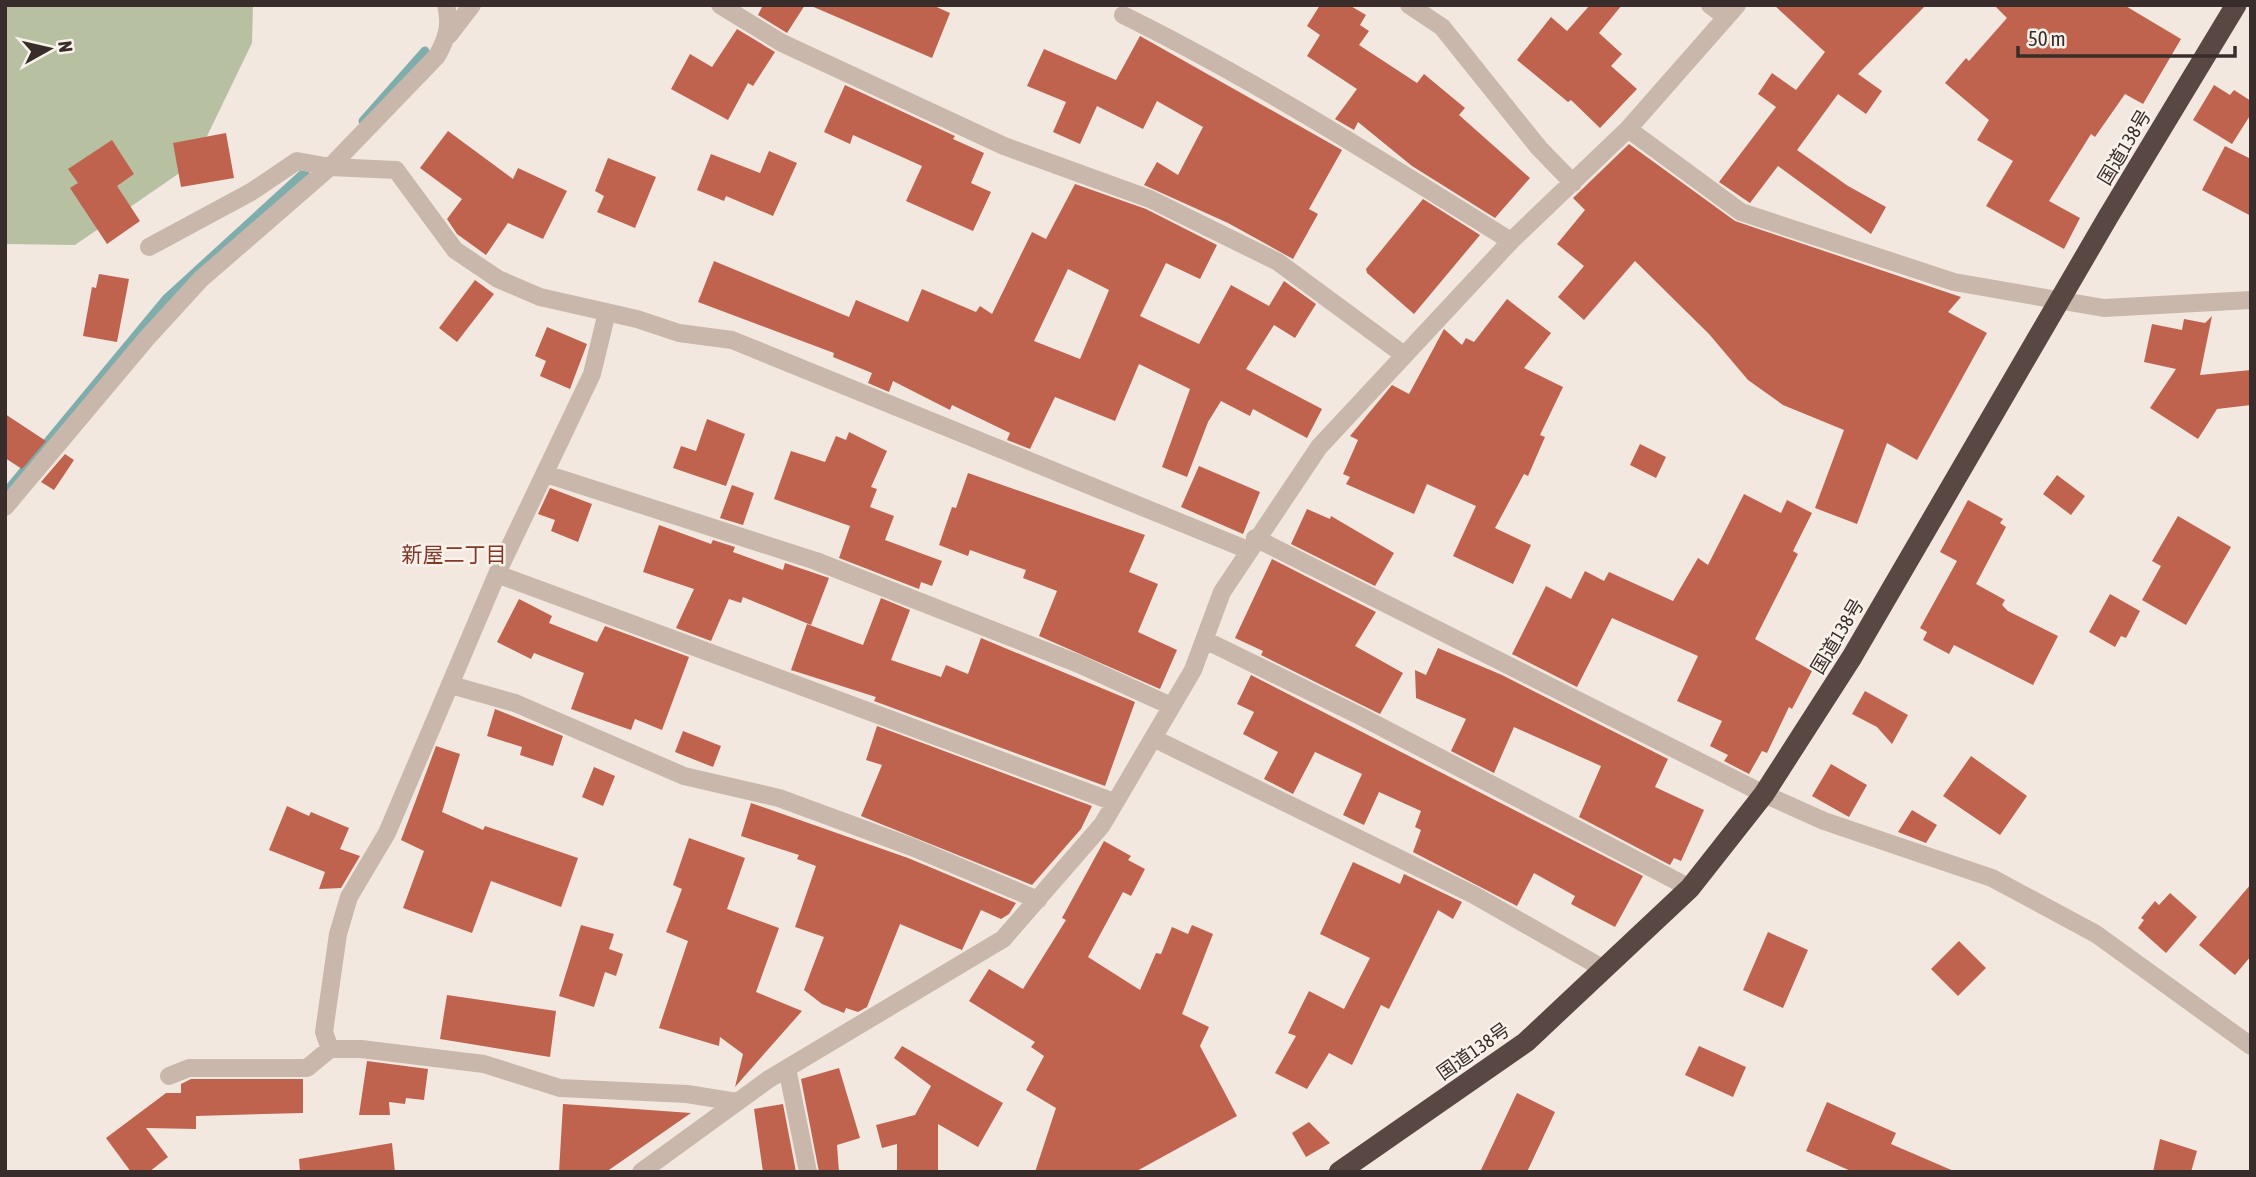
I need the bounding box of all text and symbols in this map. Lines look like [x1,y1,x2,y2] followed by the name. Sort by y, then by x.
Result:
[14,14,84,84] north arrow
[2018,14,2235,58] scale bar
[2028,26,2066,50] text: 50 m
[54,40,78,54] text: N
[2093,105,2155,189] street label: 国道138号
[402,542,507,566] district label: 新屋二丁目
[1806,594,1868,678] street label: 国道138号
[1432,1018,1514,1084] street label: 国道138号

